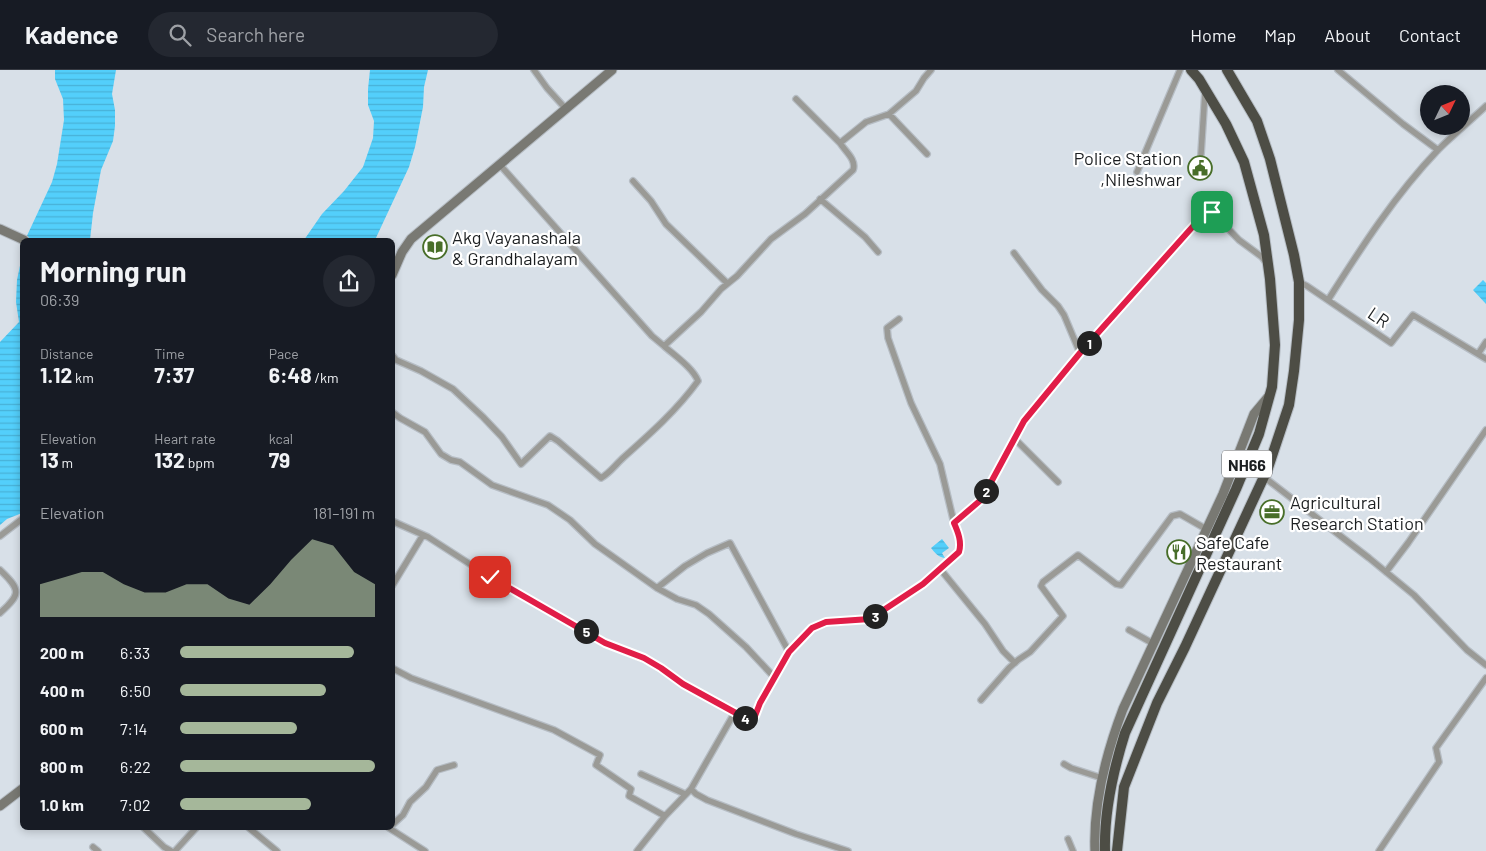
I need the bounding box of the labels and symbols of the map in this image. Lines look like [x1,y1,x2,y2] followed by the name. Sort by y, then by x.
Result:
[1420,85,1470,135] north arrow
[1074,147,1182,190] place label: Police Station ,Nileshwar
[1187,155,1213,181] public building icon: Police Station ,Nileshwar
[1191,191,1233,233] pin
[452,226,581,269] place label: Akg Vayanashala & Grandhalayam
[422,234,448,260] library icon: Akg Vayanashala & Grandhalayam
[1364,302,1394,332] street label: LR
[1076,330,1102,356] pin: 1
[1222,450,1272,478] road number: NH66
[974,478,998,504] pin: 2
[1290,491,1424,534] place label: Agricultural Research Station
[1259,499,1285,525] office icon: Agricultural Research Station
[1196,531,1282,574] place label: Safe Cafe Restaurant
[1166,539,1192,565] restaurant icon: Safe Cafe Restaurant
[469,556,511,598] pin
[862,604,888,628] pin: 3
[574,618,598,644] pin: 5
[732,706,758,730] pin: 4

